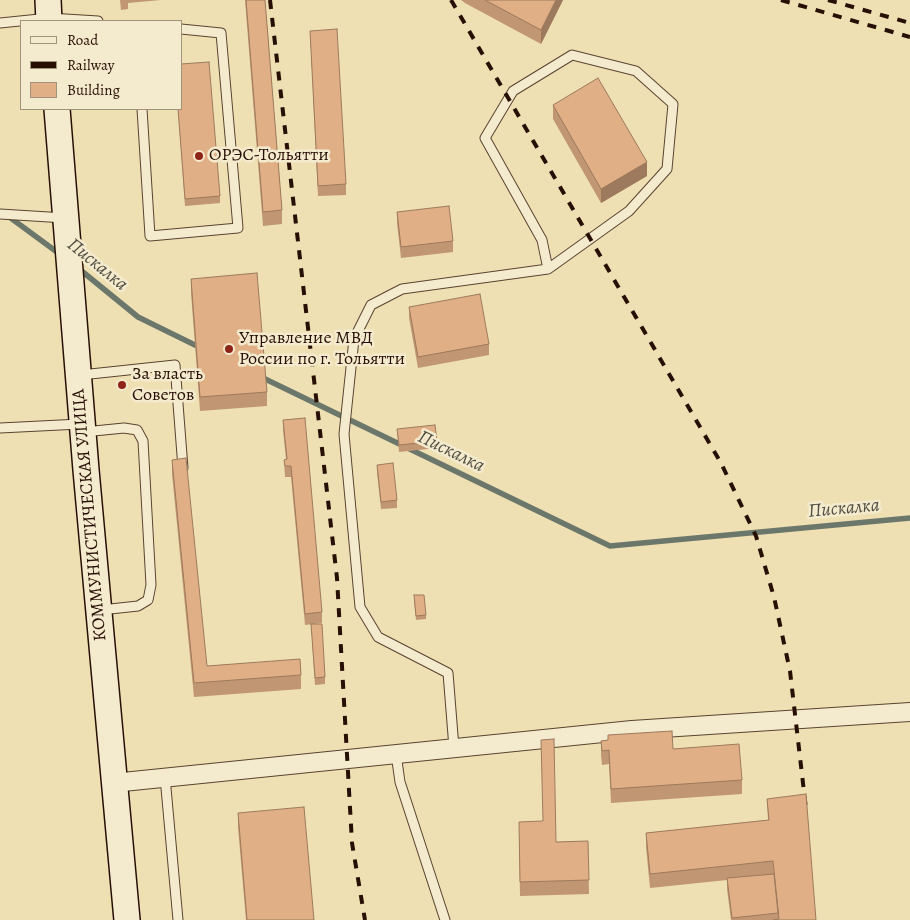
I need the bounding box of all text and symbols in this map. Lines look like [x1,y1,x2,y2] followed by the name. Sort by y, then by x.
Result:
[20,20,182,110] legend
[67,30,98,50] text: Road
[67,55,114,75] text: Railway
[67,80,120,100] text: Building
[209,145,329,167] place label: ОРЭС-Тольятти
[193,150,205,162] marker: ОРЭС-Тольятти
[62,234,132,296] water label: Пискалка
[239,328,405,370] place label: Управление МВД России по г. Тольятти
[223,343,235,355] marker: Управление МВД России по г. Тольятти
[132,364,203,406] place label: За власть Советов
[116,379,128,391] marker: За власть Советов
[68,388,112,642] street label: КОММУНИСТИЧЕСКАЯ УЛИЦА
[414,426,488,478] water label: Пискалка
[807,495,881,523] water label: Пискалка

